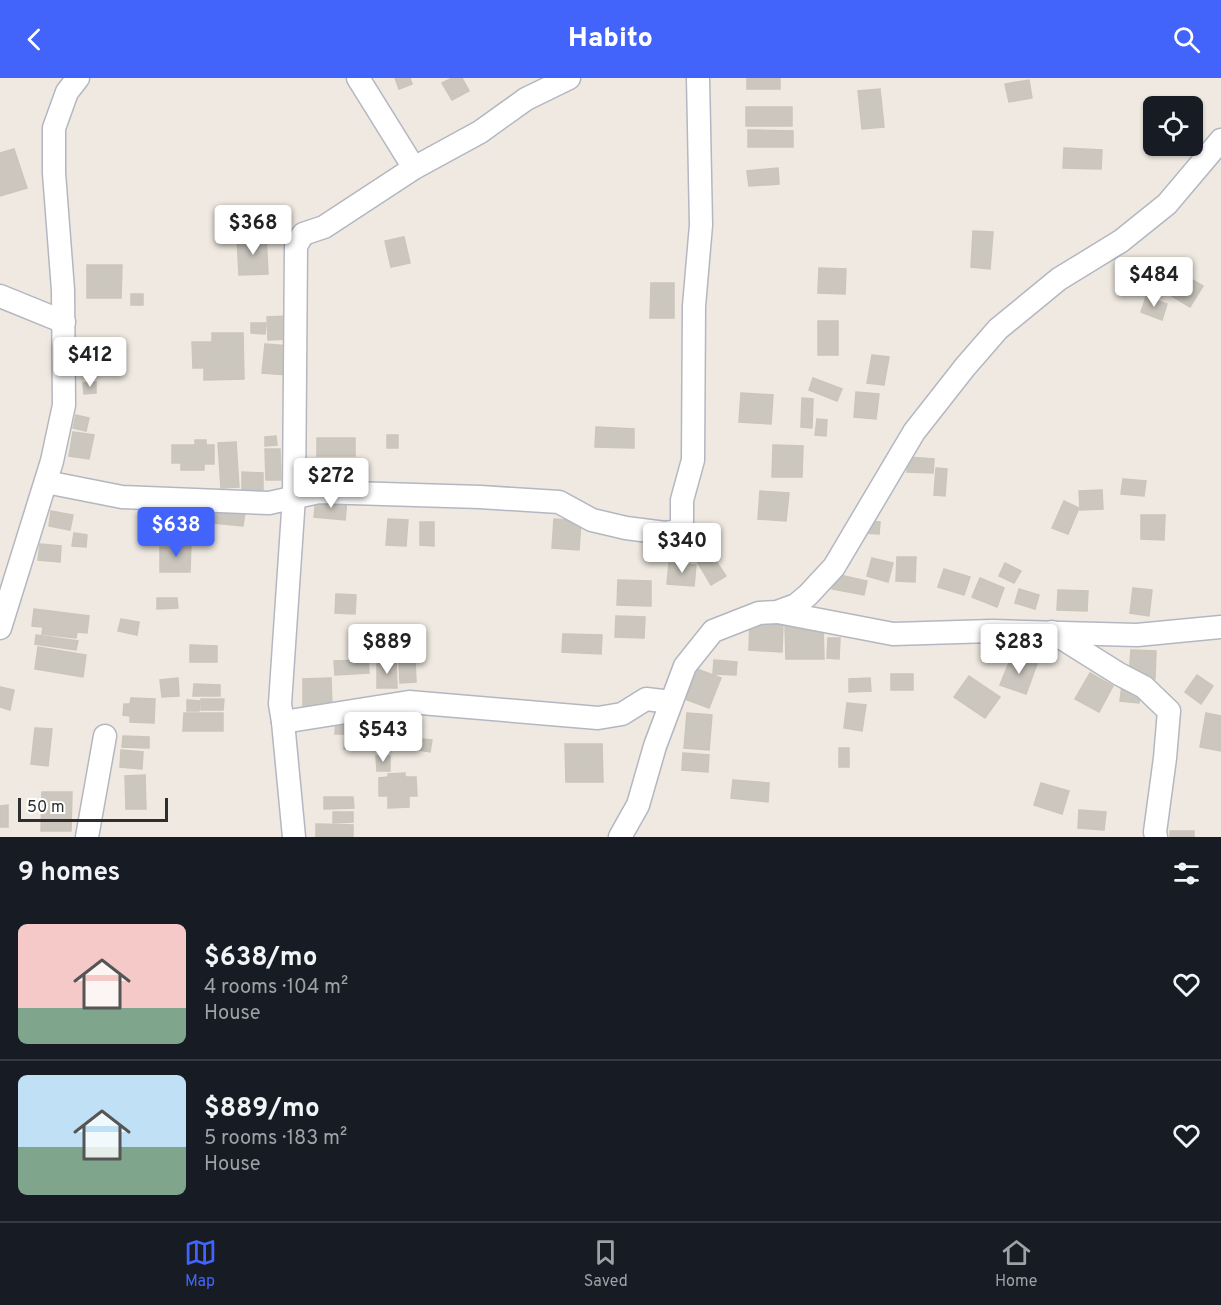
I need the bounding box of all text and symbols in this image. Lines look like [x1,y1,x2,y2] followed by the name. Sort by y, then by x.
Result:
[568,22,653,56] text: Habito
[18,23,51,56] icon: back
[1170,23,1203,56] icon: search
[1143,96,1203,156] map controls
[1143,96,1203,156] button: locate
[217,205,289,256] pin: $368
[229,211,277,237] text: $368
[1118,257,1190,308] pin: $484
[1129,263,1179,289] text: $484
[54,337,126,388] pin: $412
[67,343,113,369] text: $412
[295,458,367,509] pin: $272
[308,464,354,490] text: $272
[140,507,212,558] pin: $638
[152,513,200,539] text: $638
[646,523,718,574] pin: $340
[657,529,707,555] text: $340
[351,624,423,675] pin: $889
[983,624,1055,675] pin: $283
[362,630,412,656] text: $889
[995,630,1043,656] text: $283
[347,712,419,763] pin: $543
[358,718,408,744] text: $543
[18,795,168,822] scale bar
[27,798,65,818] text: 50 m
[18,857,120,890] text: 9 homes
[1170,857,1203,890] icon: filters
[204,942,317,975] text: $638/mo
[66,948,138,1020] icon: home
[1170,968,1203,1001] icon: heart
[204,975,348,1001] text: 4 rooms · 104 m²
[204,1001,260,1027] text: House
[204,1093,320,1126] text: $889/mo
[66,1099,138,1171] icon: home
[1170,1119,1203,1152] icon: heart
[204,1126,347,1152] text: 5 rooms · 183 m²
[204,1152,260,1178] text: House
[184,1236,217,1292] tab: Map
[584,1236,628,1292] tab: Saved
[995,1236,1037,1292] tab: Home

